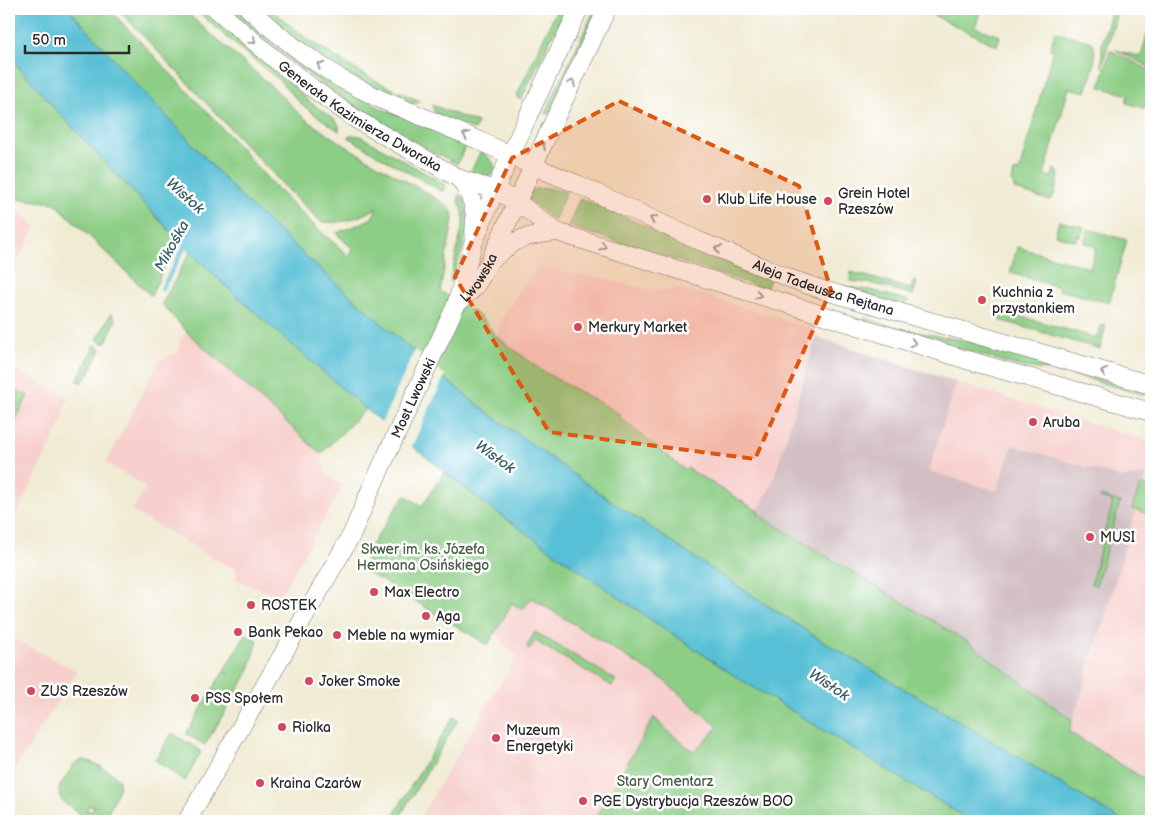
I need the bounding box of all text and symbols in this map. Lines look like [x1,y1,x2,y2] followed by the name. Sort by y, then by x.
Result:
[25,22,129,54] scale bar
[32,31,66,50] text: 50 m
[247,35,256,43] one-way arrow
[275,57,445,175] street label: Generała Kazimierza Dworaka
[317,62,326,71] one-way arrow
[566,79,576,88] one-way arrow
[462,131,471,141] one-way arrow
[535,142,546,151] one-way arrow
[162,174,209,219] water label: Wisłok
[838,185,910,218] place label: Grein Hotel Rzeszów
[717,191,817,208] place label: Klub Life House
[701,193,713,205] marker: Klub Life House
[822,195,834,207] marker: Grein Hotel Rzeszów
[649,215,658,226] one-way arrow
[150,217,194,275] water label: Mikośka
[599,241,607,251] one-way arrow
[714,244,723,255] one-way arrow
[456,251,501,305] street label: Lwowska
[750,256,896,319] street label: Aleja Tadeusza Rejtana
[992,284,1075,317] place label: Kuchnia z przystankiem
[754,289,762,299] one-way arrow
[976,294,988,306] marker: Kuchnia z przystankiem
[588,319,688,336] place label: Merkury Market
[572,321,584,333] marker: Merkury Market
[909,338,917,348] one-way arrow
[387,355,439,441] street label: Most Lwowski
[1101,367,1109,377] one-way arrow
[1043,414,1080,431] place label: Aruba
[1027,416,1039,428] marker: Aruba
[471,436,519,478] water label: Wisłok
[1100,529,1135,546] place label: MUSI
[1084,531,1096,543] marker: MUSI
[357,541,489,574] park label: Skwer im. ks. Józefa Hermana Osińskiego
[384,584,459,601] place label: Max Electro
[368,586,380,598] marker: Max Electro
[261,597,317,614] place label: ROSTEK
[245,599,257,611] marker: ROSTEK
[436,608,460,625] place label: Aga
[420,610,432,622] marker: Aga
[248,624,323,641] place label: Bank Pekao
[232,626,244,638] marker: Bank Pekao
[347,627,455,644] place label: Meble na wymiar
[331,629,343,641] marker: Meble na wymiar
[805,665,853,706] water label: Wisłok
[319,673,400,690] place label: Joker Smoke
[303,675,315,687] marker: Joker Smoke
[40,683,128,700] place label: ZUS Rzeszów
[25,685,37,697] marker: ZUS Rzeszów
[205,690,283,707] place label: PSS Społem
[189,692,201,704] marker: PSS Społem
[292,719,331,736] place label: Riolka
[276,721,288,733] marker: Riolka
[506,722,573,755] place label: Muzeum Energetyki
[490,732,502,744] marker: Muzeum Energetyki
[617,773,714,790] park label: Stary Cmentarz
[270,775,362,792] place label: Kraina Czarów
[254,777,266,789] marker: Kraina Czarów
[593,793,793,810] place label: PGE Dystrybucja Rzeszów BOO
[577,795,589,807] marker: PGE Dystrybucja Rzeszów BOO

